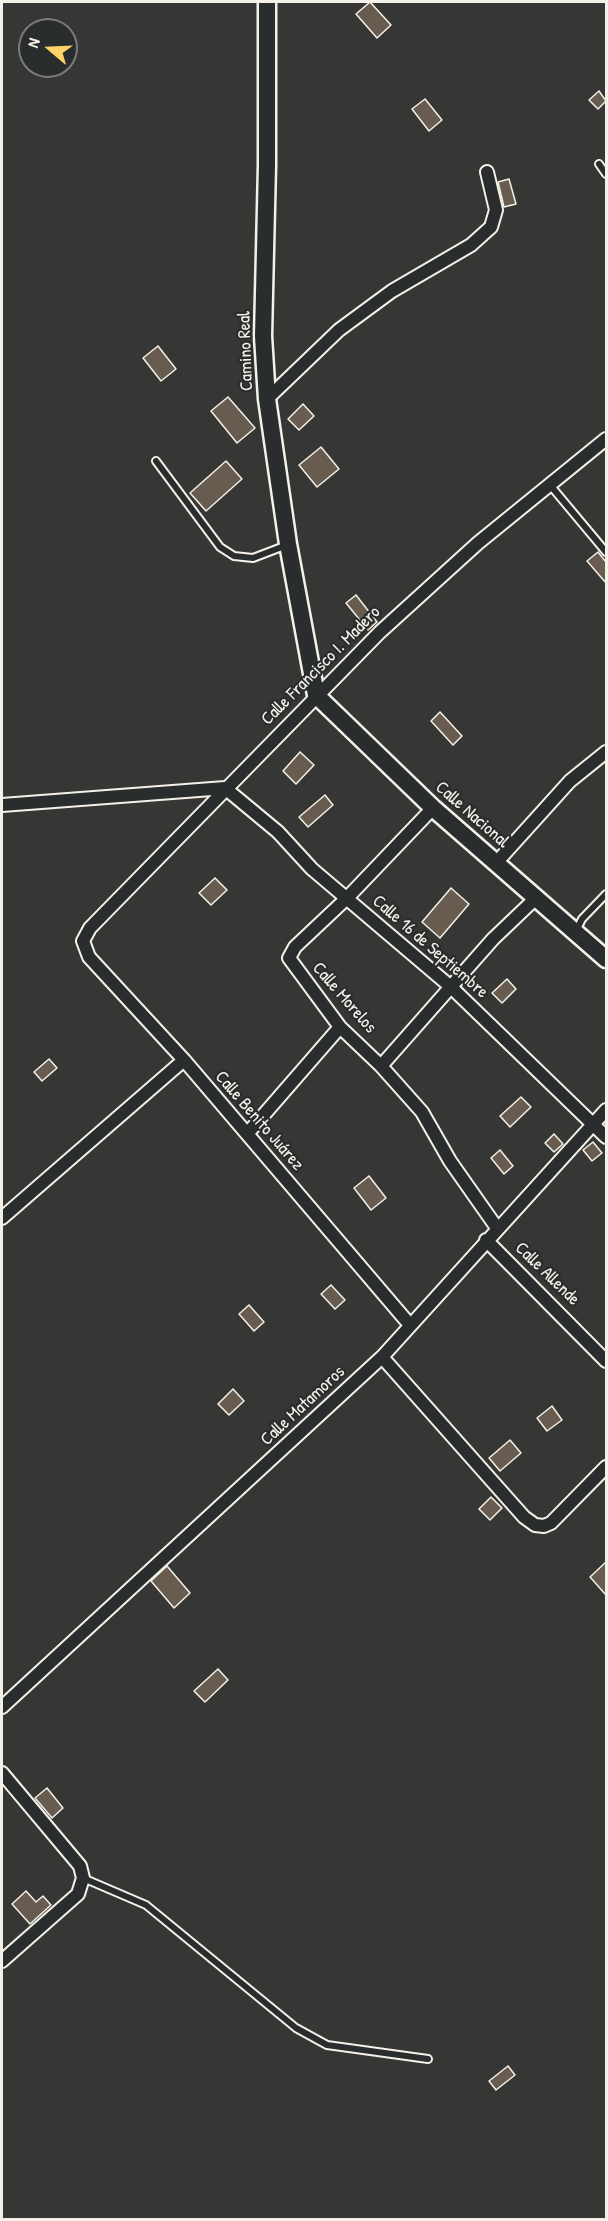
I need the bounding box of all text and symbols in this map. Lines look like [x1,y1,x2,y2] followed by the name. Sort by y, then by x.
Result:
[18,18,78,78] north arrow
[21,35,45,50] text: N
[234,311,258,391] street label: Camino Real
[257,602,385,730] street label: Calle Francisco I. Madero
[431,777,513,853] street label: Calle Nacional
[368,891,492,1003] street label: Calle 16 de Septiembre
[307,958,381,1038] street label: Calle Morelos
[210,1067,308,1175] street label: Calle Benito Juárez
[510,1238,584,1310] street label: Calle Allende
[256,1361,350,1451] street label: Calle Matamoros

